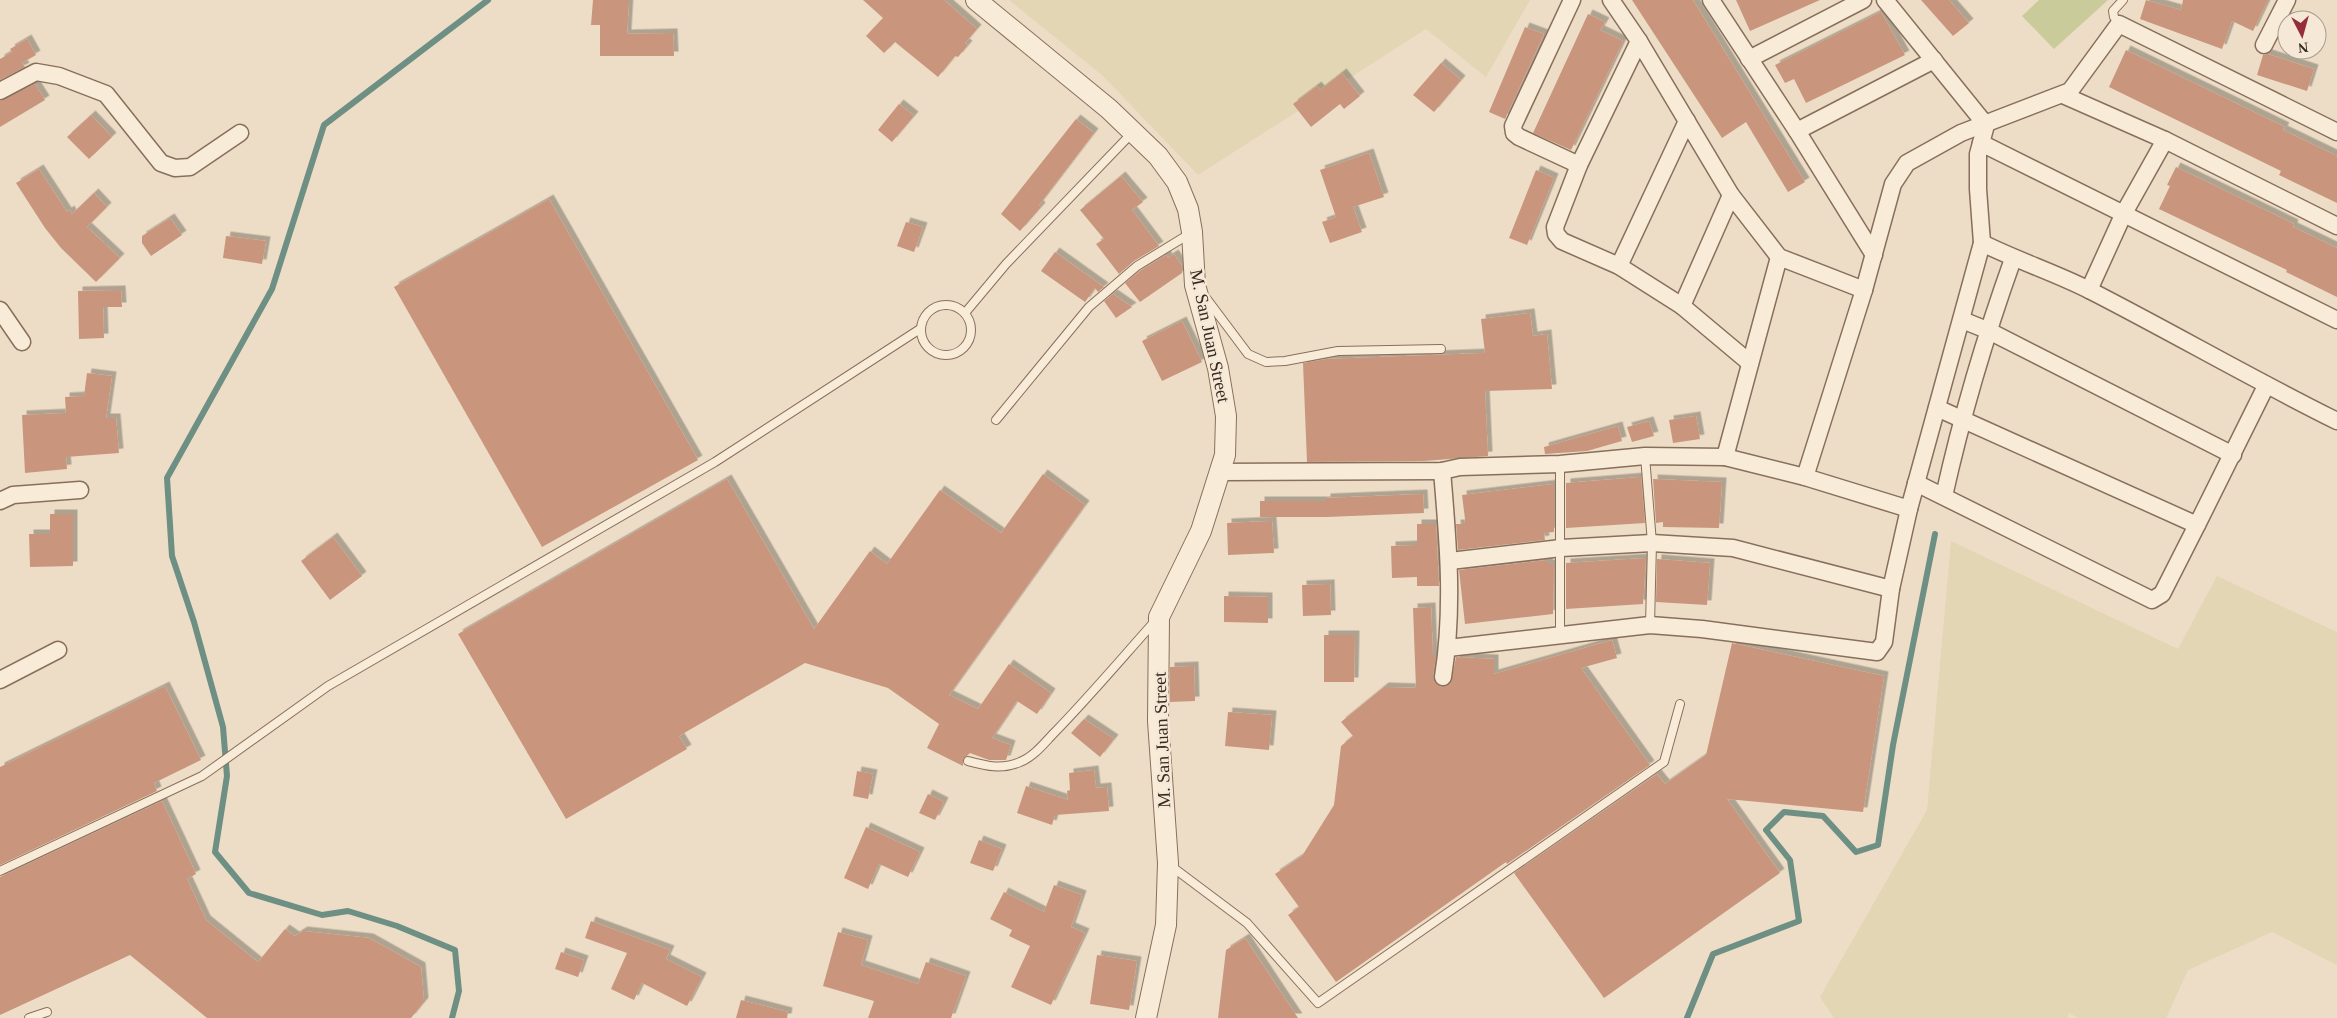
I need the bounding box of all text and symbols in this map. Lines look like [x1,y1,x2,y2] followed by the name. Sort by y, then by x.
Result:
[2277,10,2327,60] north arrow
[2297,39,2309,55] text: N
[1186,267,1234,405] street label: M. San Juan Street
[1150,672,1174,808] street label: M. San Juan Street

